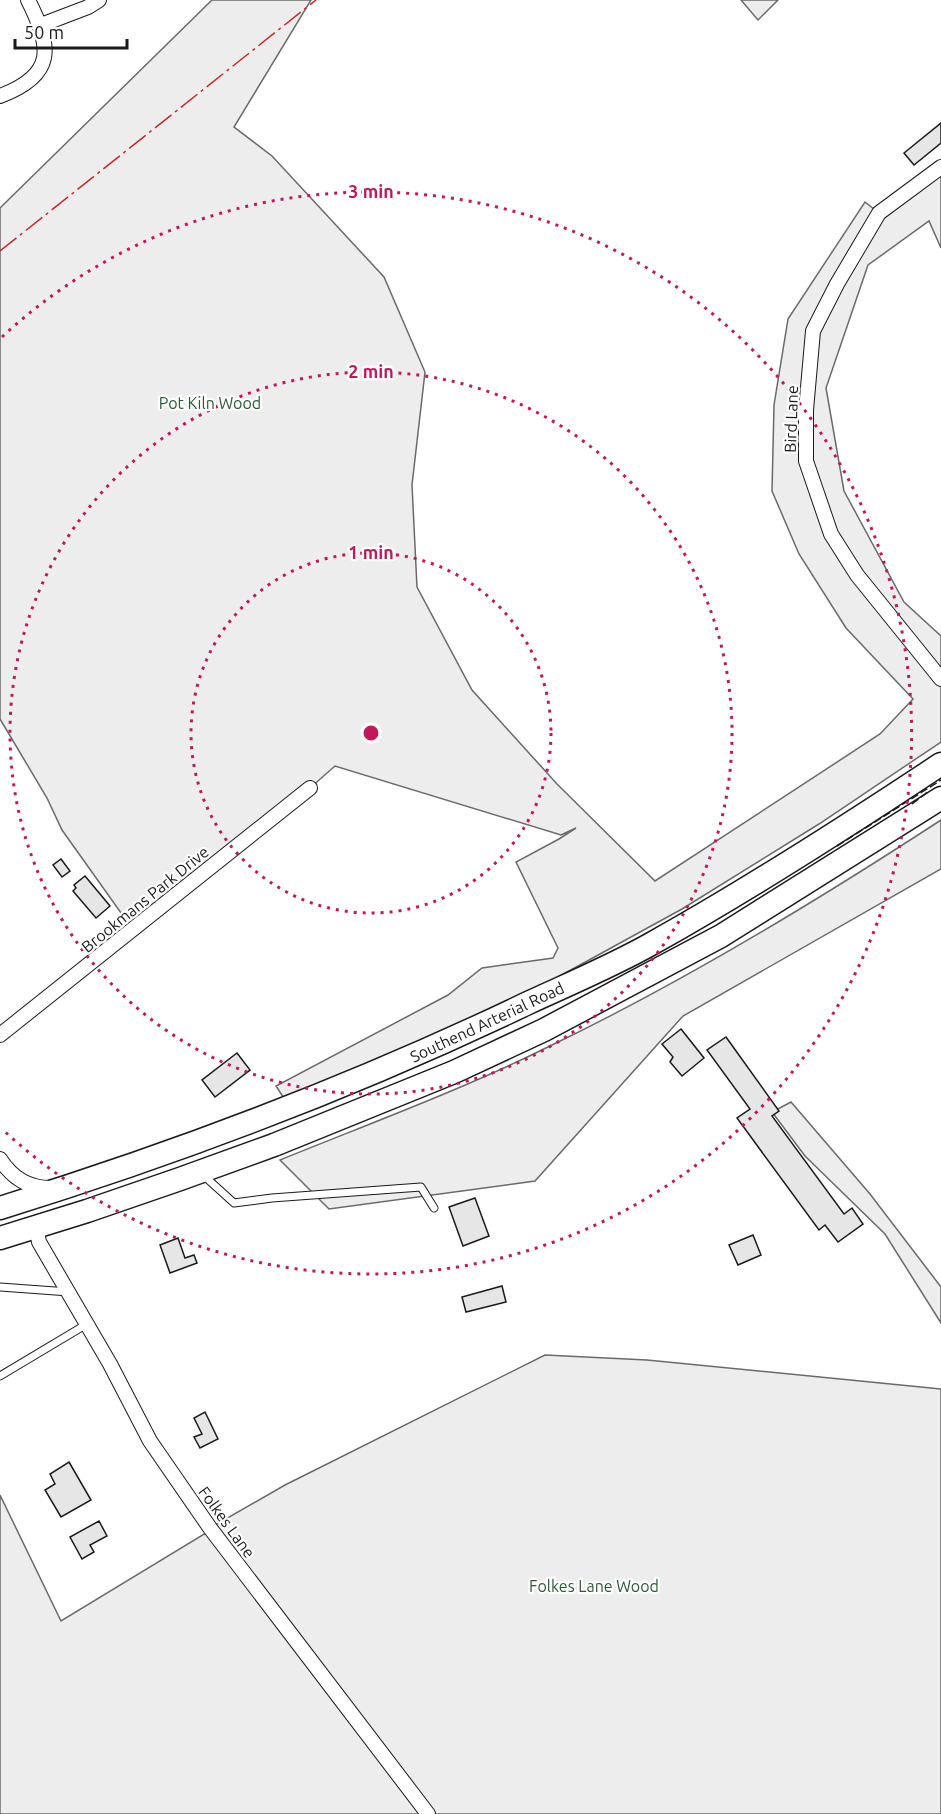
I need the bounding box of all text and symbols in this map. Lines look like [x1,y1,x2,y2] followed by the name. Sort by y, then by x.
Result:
[15,12,128,50] scale bar
[24,22,64,42] text: 50 m
[348,181,394,201] text: 3 min
[348,361,394,381] text: 2 min
[781,385,801,453] street label: Bird Lane
[159,394,261,412] park label: Pot Kiln Wood
[348,542,394,562] text: 1 min
[361,723,381,743] centre of rings
[78,842,212,956] street label: Brookmans Park Drive
[407,978,567,1066] street label: Southend Arterial Road
[195,1483,259,1561] street label: Folkes Lane
[529,1577,659,1595] park label: Folkes Lane Wood

